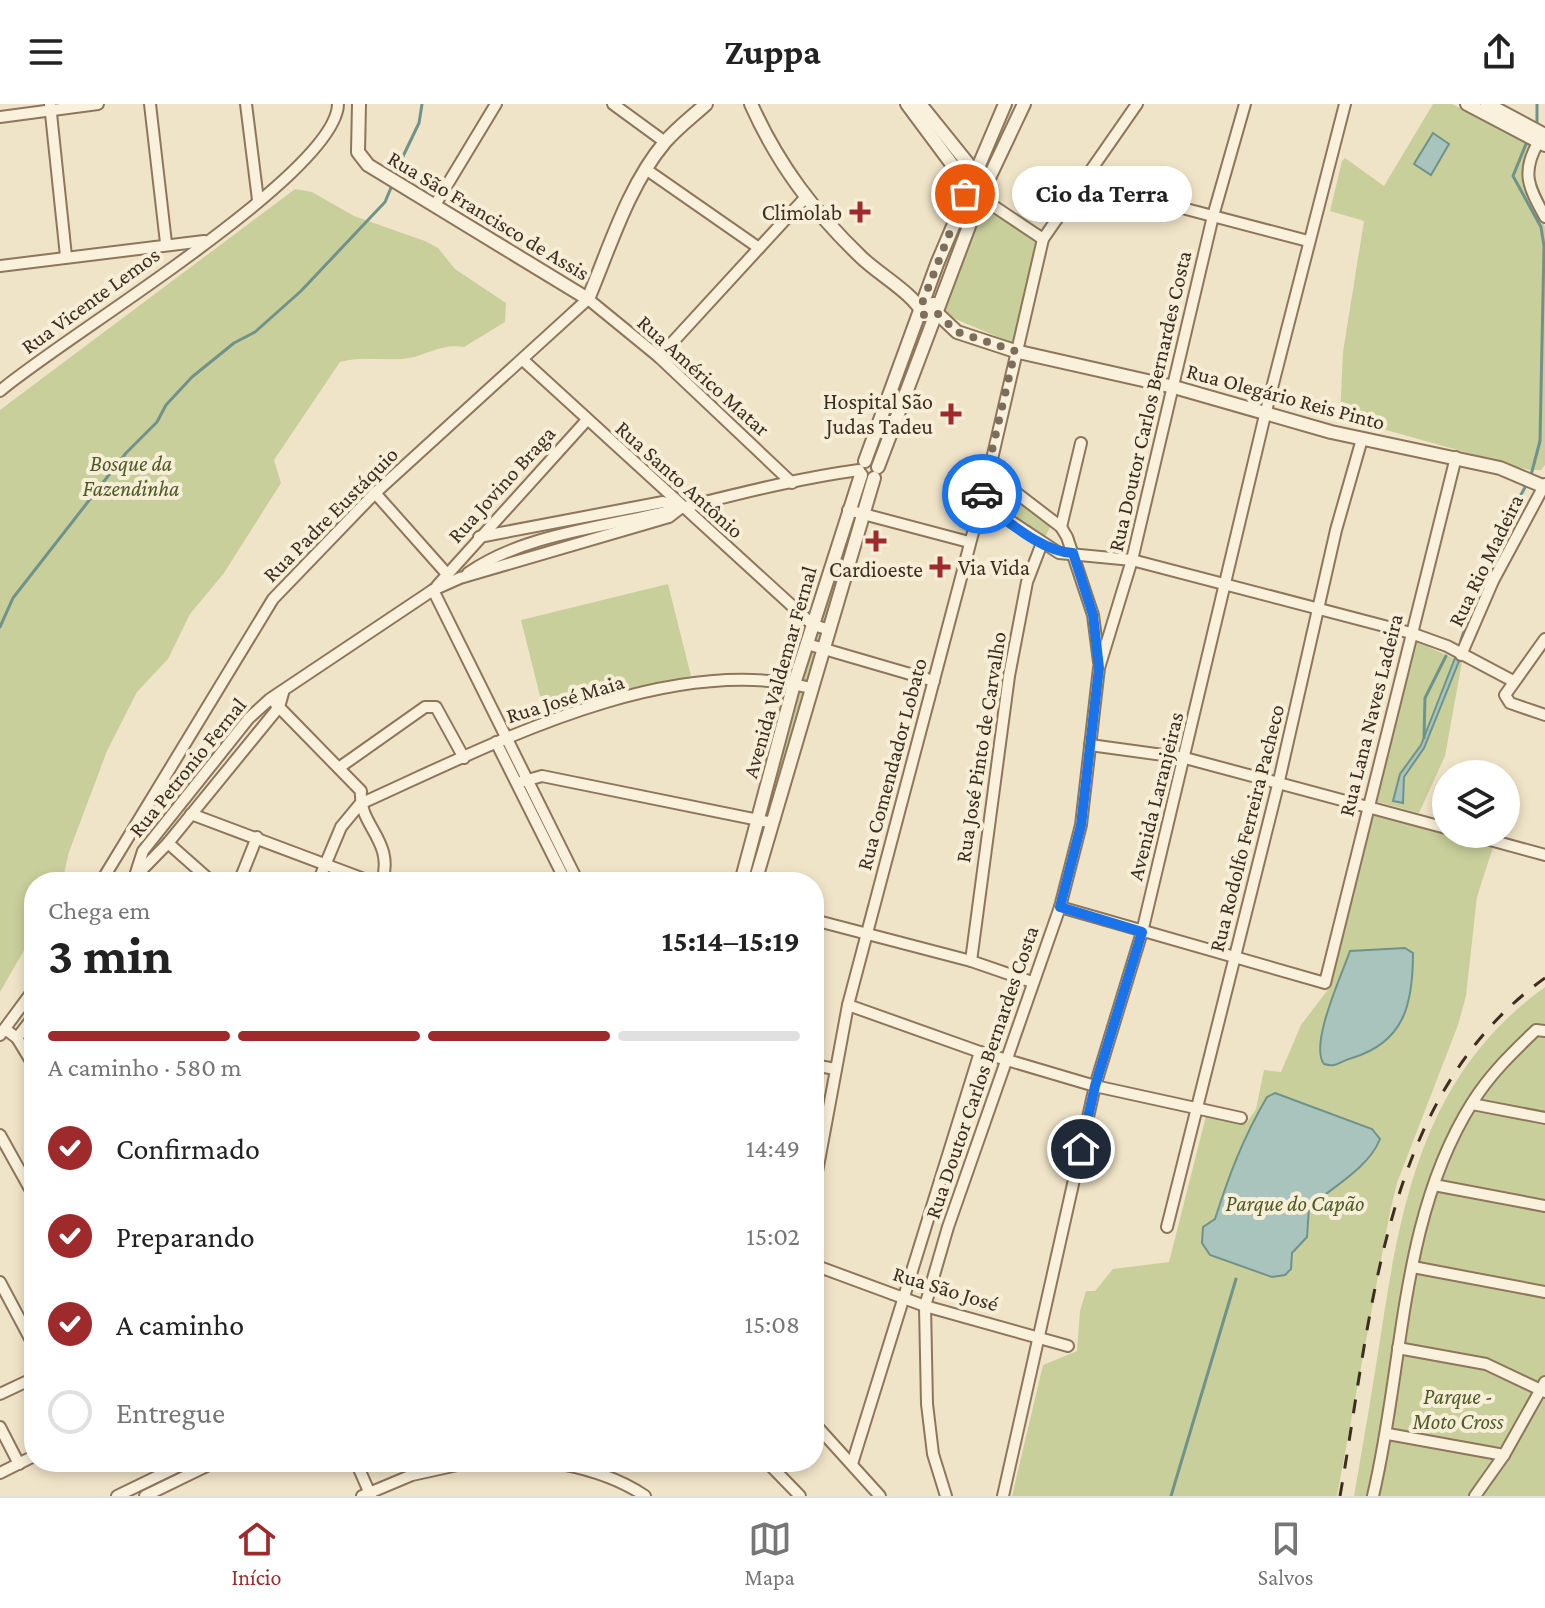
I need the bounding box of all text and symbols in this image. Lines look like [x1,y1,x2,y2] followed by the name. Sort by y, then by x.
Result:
[24,30,68,74] icon: menu
[1477,30,1521,74] icon: share
[724,32,821,72] text: Zuppa
[383,145,594,286] street label: Rua São Francisco de Assis
[931,160,999,228] pin
[1013,166,1193,222] callout: Cio da Terra
[943,172,987,216] icon: bag
[1035,179,1169,208] text: Cio da Terra
[762,200,842,225] place label: Climolab
[849,201,871,223] marker: Climolab
[16,242,164,359] street label: Rua Vicente Lemos
[1103,248,1196,554] street label: Rua Doutor Carlos Bernardes Costa
[632,310,775,441] street label: Rua Américo Matar
[1184,358,1388,435] street label: Rua Olegário Reis Pinto
[823,389,933,439] place label: Hospital São Judas Tadeu
[940,403,962,425] marker: Hospital São Judas Tadeu
[611,415,749,543] street label: Rua Santo Antônio
[442,421,560,548] street label: Rua Jovino Braga
[258,442,403,587] street label: Rua Padre Eustáquio
[83,451,179,501] park label: Bosque da Fazendinha
[942,454,1022,534] courier
[960,472,1004,516] icon: car
[1443,490,1528,630] street label: Rua Rio Madeira
[865,530,887,552] marker: Cardioeste
[958,555,1030,580] place label: Via Vida
[929,556,951,578] marker: Via Vida
[829,557,923,582] place label: Cardioeste
[737,563,822,781] street label: Avenida Valdemar Fernal
[1333,611,1408,819] street label: Rua Lana Naves Ladeira
[950,630,1011,864] street label: Rua José Pinto de Carvalho
[851,655,932,873] street label: Rua Comendador Lobato
[503,669,627,728] street label: Rua José Maia
[124,692,251,842] street label: Rua Petronio Fernal
[1204,702,1289,954] street label: Rua Rodolfo Ferreira Pacheco
[1122,709,1189,883] street label: Avenida Laranjeiras
[1432,760,1520,848] map controls
[1432,760,1520,848] button: layers
[48,896,150,925] text: Chega em
[920,922,1043,1222] street label: Rua Doutor Carlos Bernardes Costa
[662,924,800,957] text: 15:14–15:19
[48,926,172,984] text: 3 min
[48,1053,242,1082] text: A caminho · 580 m
[1047,1115,1115,1183] pin
[48,1126,92,1170] icon: check
[1059,1127,1103,1171] icon: home
[116,1132,260,1165] text: Confirmado
[746,1134,800,1163] text: 14:49
[1226,1191,1364,1216] park label: Parque do Capão
[48,1214,92,1258] icon: check
[116,1220,255,1253] text: Preparando
[746,1222,800,1251] text: 15:02
[890,1261,1002,1316] street label: Rua São José
[48,1302,92,1346] icon: check
[116,1308,244,1341] text: A caminho
[744,1310,800,1339] text: 15:08
[1412,1384,1504,1434] park label: Parque - Moto Cross
[116,1396,225,1429] text: Entregue
[232,1517,282,1590] tab: Início
[745,1517,795,1590] tab: Mapa
[1258,1517,1313,1590] tab: Salvos

